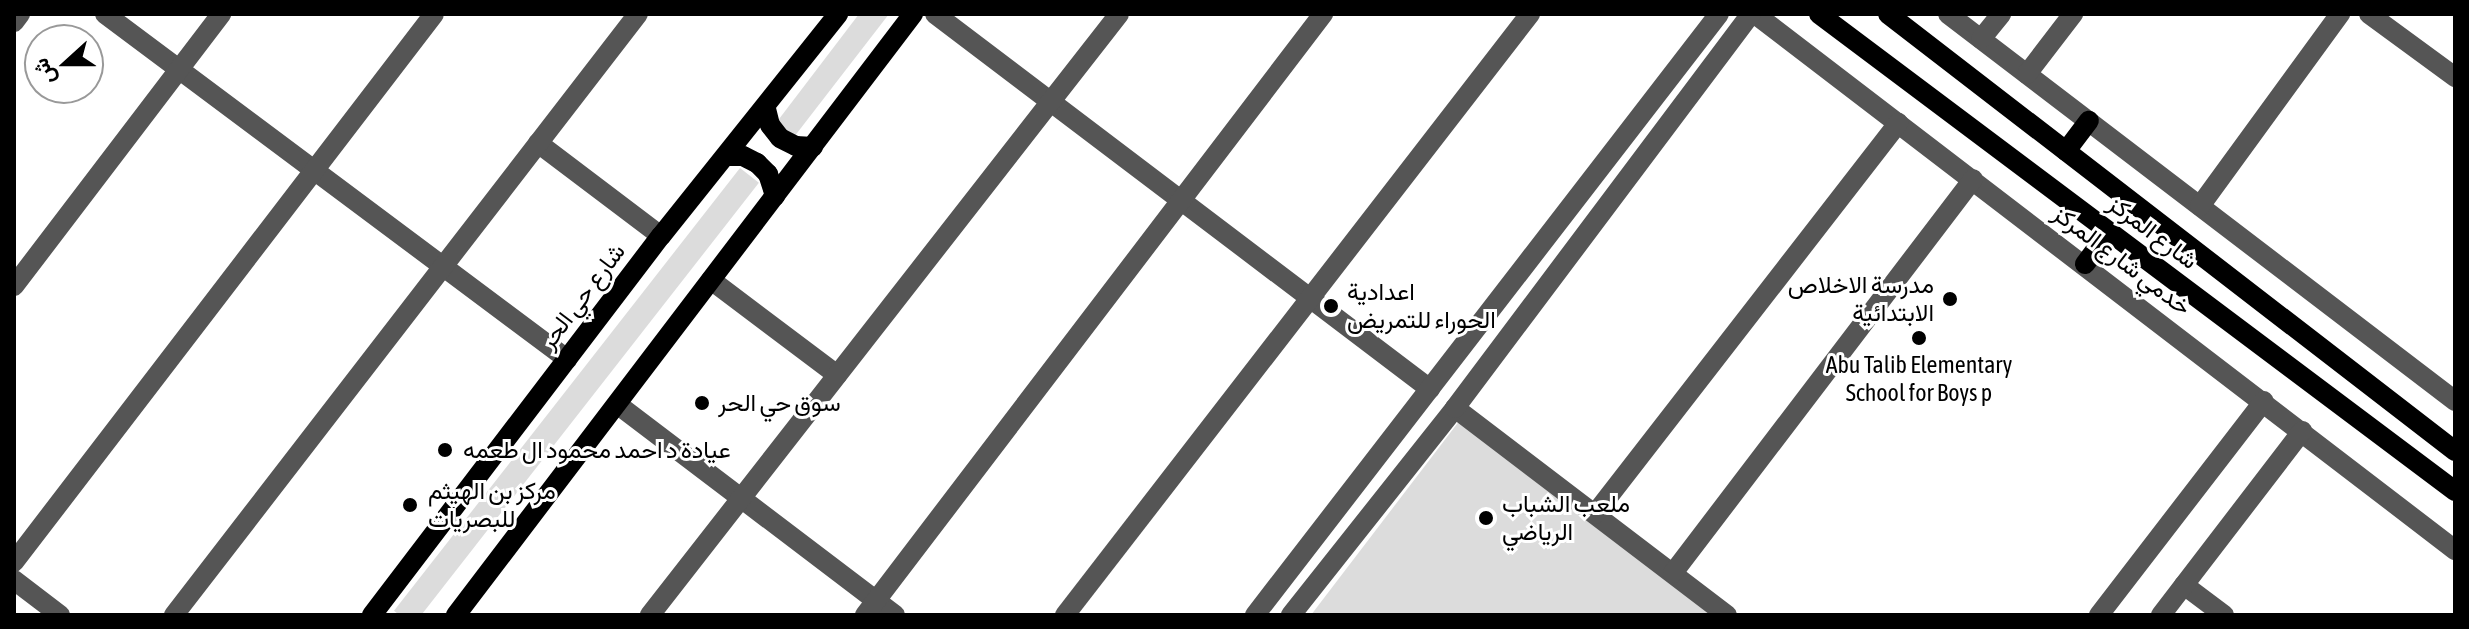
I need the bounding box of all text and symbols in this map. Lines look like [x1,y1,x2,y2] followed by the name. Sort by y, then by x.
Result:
[24,24,104,104] north arrow
[27,55,60,89] text: ش
[2103,189,2203,275] street label: شارع المركز
[2047,199,2197,321] street label: خدمي شارع المركز
[533,238,631,354] street label: شارع حي الحر
[1788,271,1934,327] place label: مدرسة الاخلاص الابتدائية
[1347,278,1496,334] place label: اعدادية الحوراء للتمريض
[1941,290,1959,308] marker: مدرسة الاخلاص الابتدائية
[1322,297,1340,315] marker: اعدادية الحوراء للتمريض
[1910,329,1928,347] marker: Abu Talib Elementary School for Boys p
[1826,351,2012,407] place label: Abu Talib Elementary School for Boys p
[718,389,841,417] place label: سوق حي الحر
[693,394,711,412] marker: سوق حي الحر
[463,436,731,464] place label: عيادة د احمد محمود ال طعمه
[434,439,456,461] marker: عيادة د احمد محمود ال طعمه
[428,477,556,533] place label: مركز بن الهيثم للبصريات
[1502,490,1630,546] place label: ملعب الشباب الرياضي
[399,494,421,516] marker: مركز بن الهيثم للبصريات
[1477,509,1495,527] marker: ملعب الشباب الرياضي

